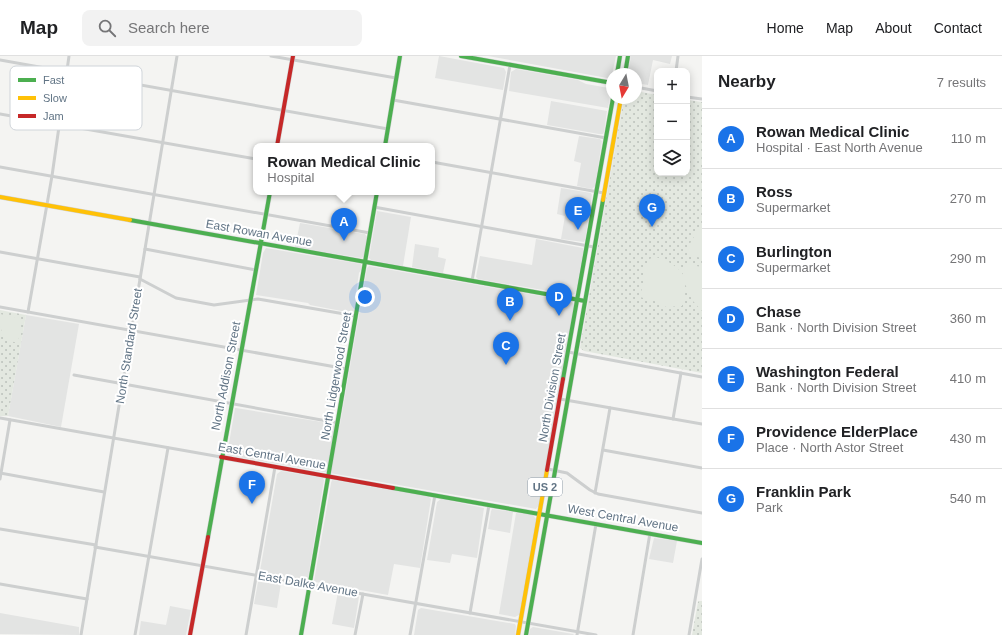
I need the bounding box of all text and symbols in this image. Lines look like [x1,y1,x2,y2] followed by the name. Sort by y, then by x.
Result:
[82,10,362,46] search box
[20,17,58,38] text: Map
[96,17,118,39] icon: search
[128,19,210,36] text: Search here
[767,20,804,36] text: Home
[826,20,853,36] text: Map
[875,20,912,36] text: About
[934,20,982,36] text: Contact
[10,66,142,130] legend
[606,68,642,104] north arrow
[654,68,690,176] map controls
[654,68,690,104] button: +
[718,72,776,91] text: Nearby
[43,74,64,86] text: Fast
[937,75,986,90] text: 7 results
[43,92,67,104] text: Slow
[654,104,690,140] button: −
[43,110,64,122] text: Jam
[756,123,909,140] text: Rowan Medical Clinic
[726,131,736,146] text: A
[951,131,986,146] text: 110 m
[654,140,690,176] button: layers
[756,140,923,155] text: Hospital · East North Avenue
[253,143,435,195] popup
[267,153,421,170] text: Rowan Medical Clinic
[267,170,314,185] text: Hospital
[756,183,793,200] text: Ross
[726,191,736,206] text: B
[950,191,986,206] text: 270 m
[639,194,665,227] pin: G
[565,197,591,230] pin: E
[756,200,830,215] text: Supermarket
[331,208,357,241] pin: A
[205,217,314,249] street label: East Rowan Avenue
[756,243,832,260] text: Burlington
[726,251,736,266] text: C
[950,251,986,266] text: 290 m
[756,260,830,275] text: Supermarket
[546,283,572,316] pin: D
[113,287,145,405] street label: North Standard Street
[355,287,375,307] your location
[497,288,523,321] pin: B
[756,303,801,320] text: Chase
[318,310,354,441] street label: North Lidgerwood Street
[726,311,736,326] text: D
[950,311,986,326] text: 360 m
[209,320,244,432] street label: North Addison Street
[756,320,916,335] text: Bank · North Division Street
[493,332,519,365] pin: C
[536,332,569,443] street label: North Division Street
[756,363,899,380] text: Washington Federal
[727,371,735,386] text: E
[950,371,986,386] text: 410 m
[756,380,916,395] text: Bank · North Division Street
[756,423,918,440] text: Providence ElderPlace
[727,431,735,446] text: F
[950,431,986,446] text: 430 m
[217,440,327,472] street label: East Central Avenue
[756,440,903,455] text: Place · North Astor Street
[239,471,265,504] pin: F
[528,478,562,496] road number: US 2
[756,483,851,500] text: Franklin Park
[726,491,736,506] text: G
[950,491,986,506] text: 540 m
[756,500,783,515] text: Park
[566,501,680,535] street label: West Central Avenue
[257,568,359,600] street label: East Dalke Avenue

